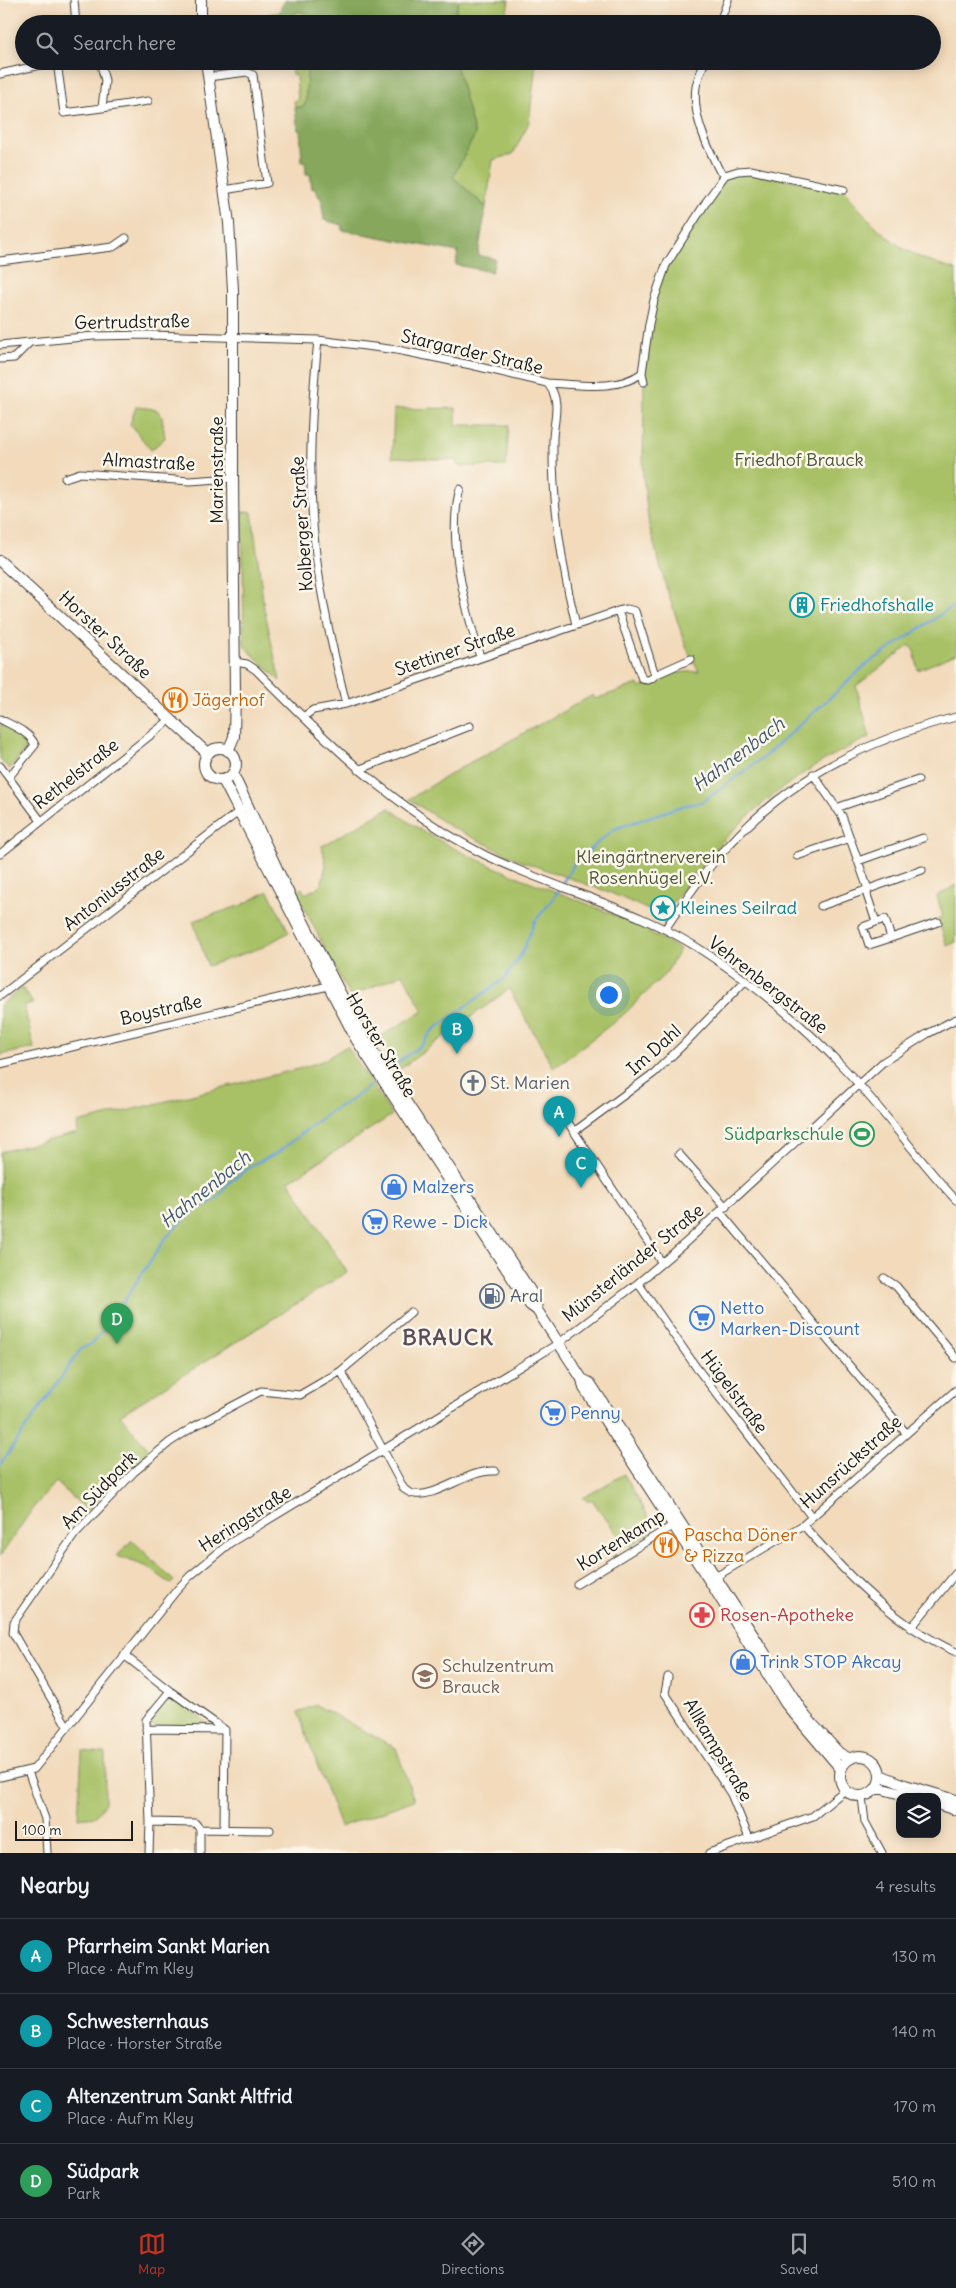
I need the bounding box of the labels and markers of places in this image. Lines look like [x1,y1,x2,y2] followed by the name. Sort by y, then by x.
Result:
[789,592,815,618] building icon: Friedhofshalle
[820,593,934,616] place label: Friedhofshalle
[162,687,188,713] restaurant icon: Jägerhof
[192,688,266,711] place label: Jägerhof
[650,895,676,921] place icon: Kleines Seilrad
[680,896,798,919] place label: Kleines Seilrad
[441,1013,473,1054] pin: B
[460,1070,486,1096] church icon: St. Marien
[490,1071,570,1094] place label: St. Marien
[543,1096,575,1137] pin: A
[849,1121,875,1147] sports icon: Südparkschule
[724,1122,844,1145] place label: Südparkschule
[565,1147,597,1188] pin: C
[381,1174,407,1200] shop icon: Malzers
[412,1175,474,1198] place label: Malzers
[362,1209,388,1235] supermarket icon: Rewe - Dick
[392,1210,488,1233] place label: Rewe - Dick
[479,1283,505,1309] fuel station icon: Aral
[510,1284,543,1307] place label: Aral
[720,1296,860,1340] place label: Netto Marken-Discount
[101,1303,133,1344] pin: D
[689,1305,715,1331] supermarket icon: Netto Marken-Discount
[540,1400,566,1426] supermarket icon: Penny
[570,1401,621,1424] place label: Penny
[684,1523,798,1567] place label: Pascha Döner & Pizza
[653,1532,679,1558] restaurant icon: Pascha Döner & Pizza
[689,1602,715,1628] pharmacy icon: Rosen-Apotheke
[720,1603,854,1626] place label: Rosen-Apotheke
[730,1649,756,1675] shop icon: Trink STOP Akcay
[760,1650,901,1673] place label: Trink STOP Akcay
[442,1654,554,1698] place label: Schulzentrum Brauck
[412,1663,438,1689] school or university icon: Schulzentrum Brauck

